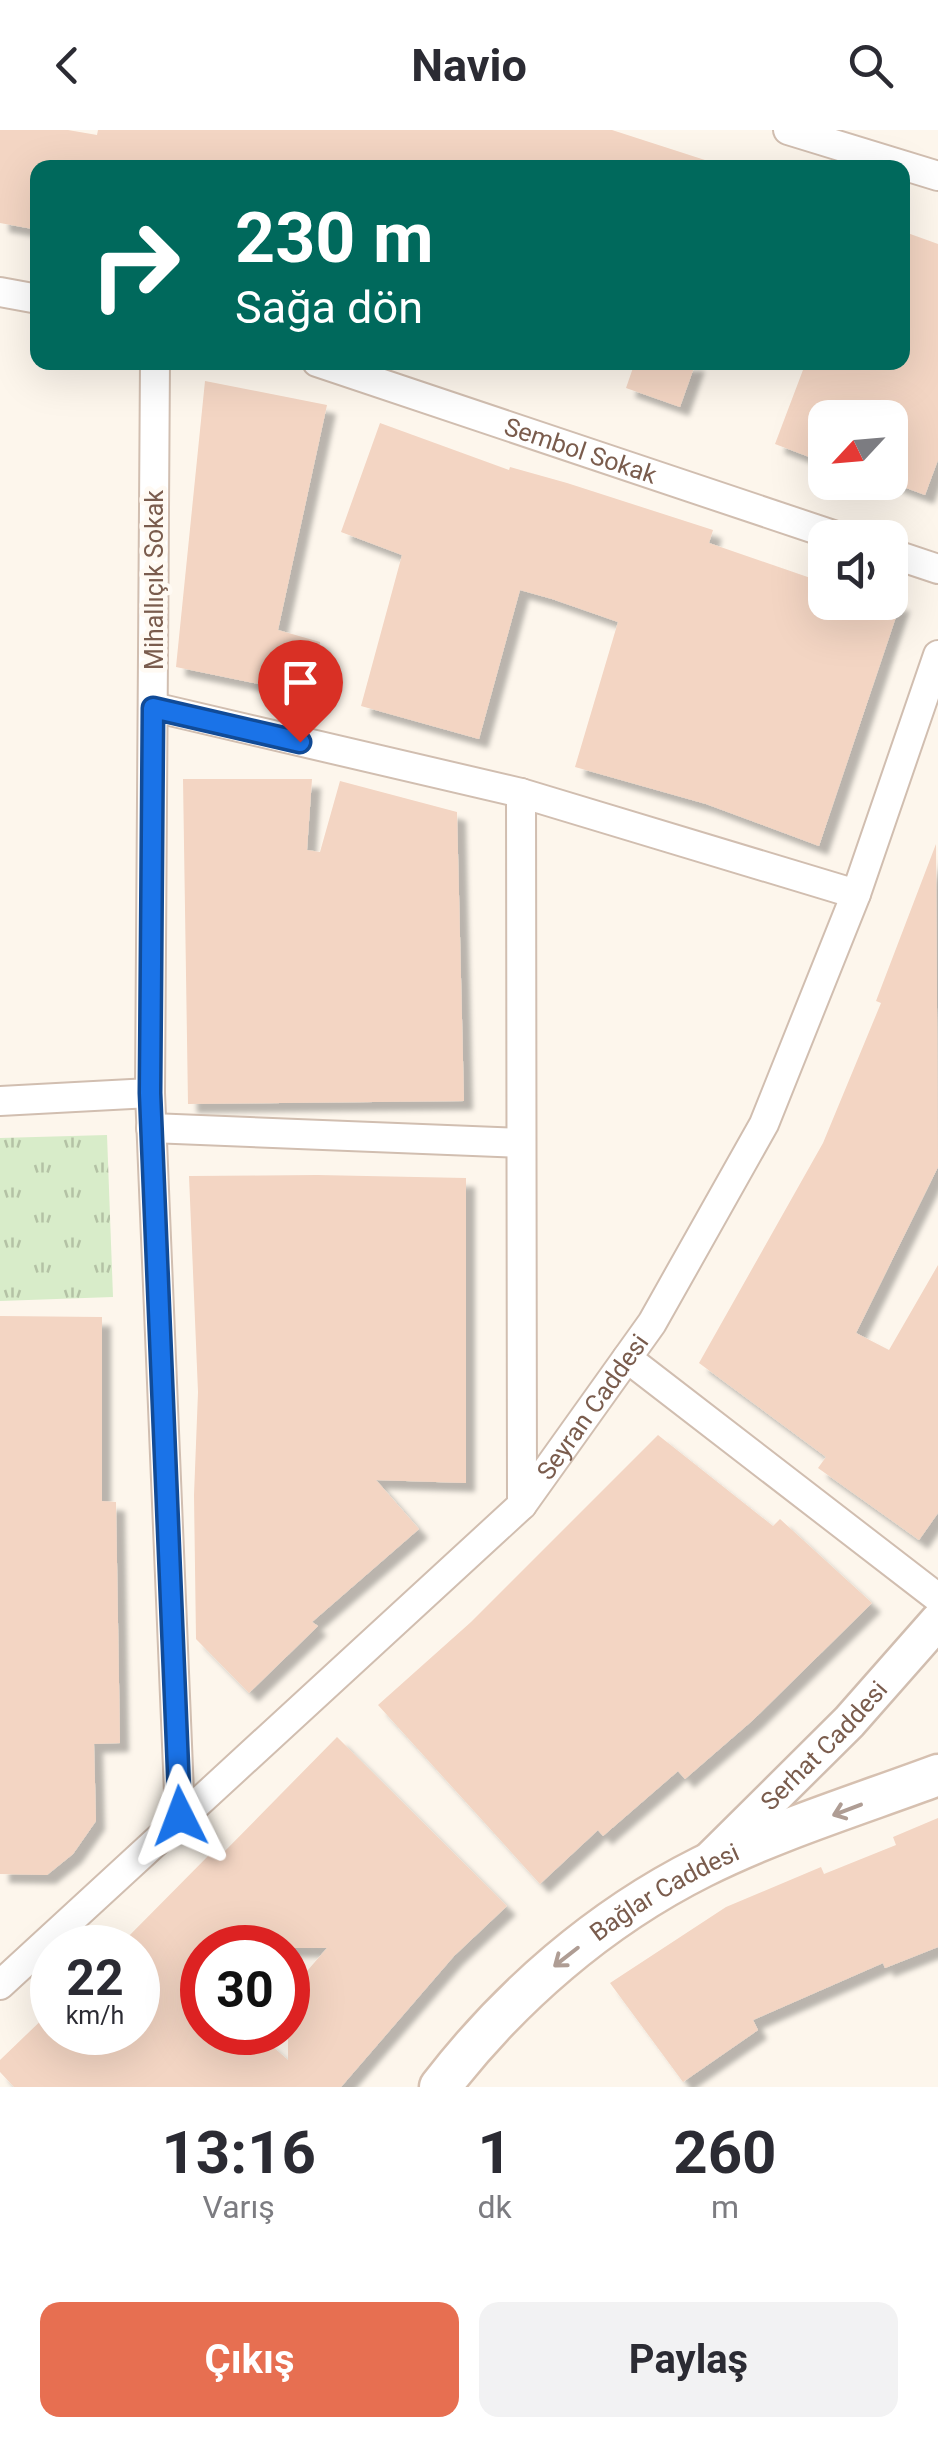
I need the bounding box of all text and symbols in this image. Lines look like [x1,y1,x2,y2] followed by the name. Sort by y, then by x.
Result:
[40,38,95,93] icon: back
[843,38,898,93] icon: search
[411,39,527,92] text: Navio
[235,197,434,279] text: 230 m
[70,200,200,330] icon: right
[235,281,423,334] text: Sağa dön
[808,400,908,500] north arrow
[808,400,908,620] map controls
[501,411,661,489] street label: Sembol Sokak
[140,490,169,670] street label: Mihallıçık Sokak
[808,520,908,620] button: sound
[258,640,343,743] pin
[273,655,328,710] icon: arrive
[531,1328,654,1485] street label: Seyran Caddesi
[754,1675,893,1816] street label: Serhat Caddesi
[128,1764,232,1868] position arrow
[832,1802,863,1820] one-way arrow
[584,1837,743,1947] street label: Bağlar Caddesi
[180,1925,310,2055] speed limit sign: 30
[553,1946,579,1968] one-way arrow
[66,1949,124,2007] text: 22
[66,2001,124,2030] text: km/h
[161,2117,316,2188] text: 13:16
[477,2117,512,2188] text: 1
[673,2117,777,2188] text: 260
[203,2188,275,2226] text: Varış
[478,2188,512,2226] text: dk
[711,2188,739,2226] text: m
[40,2302,459,2417] button: Çıkış
[479,2302,898,2417] button: Paylaş

